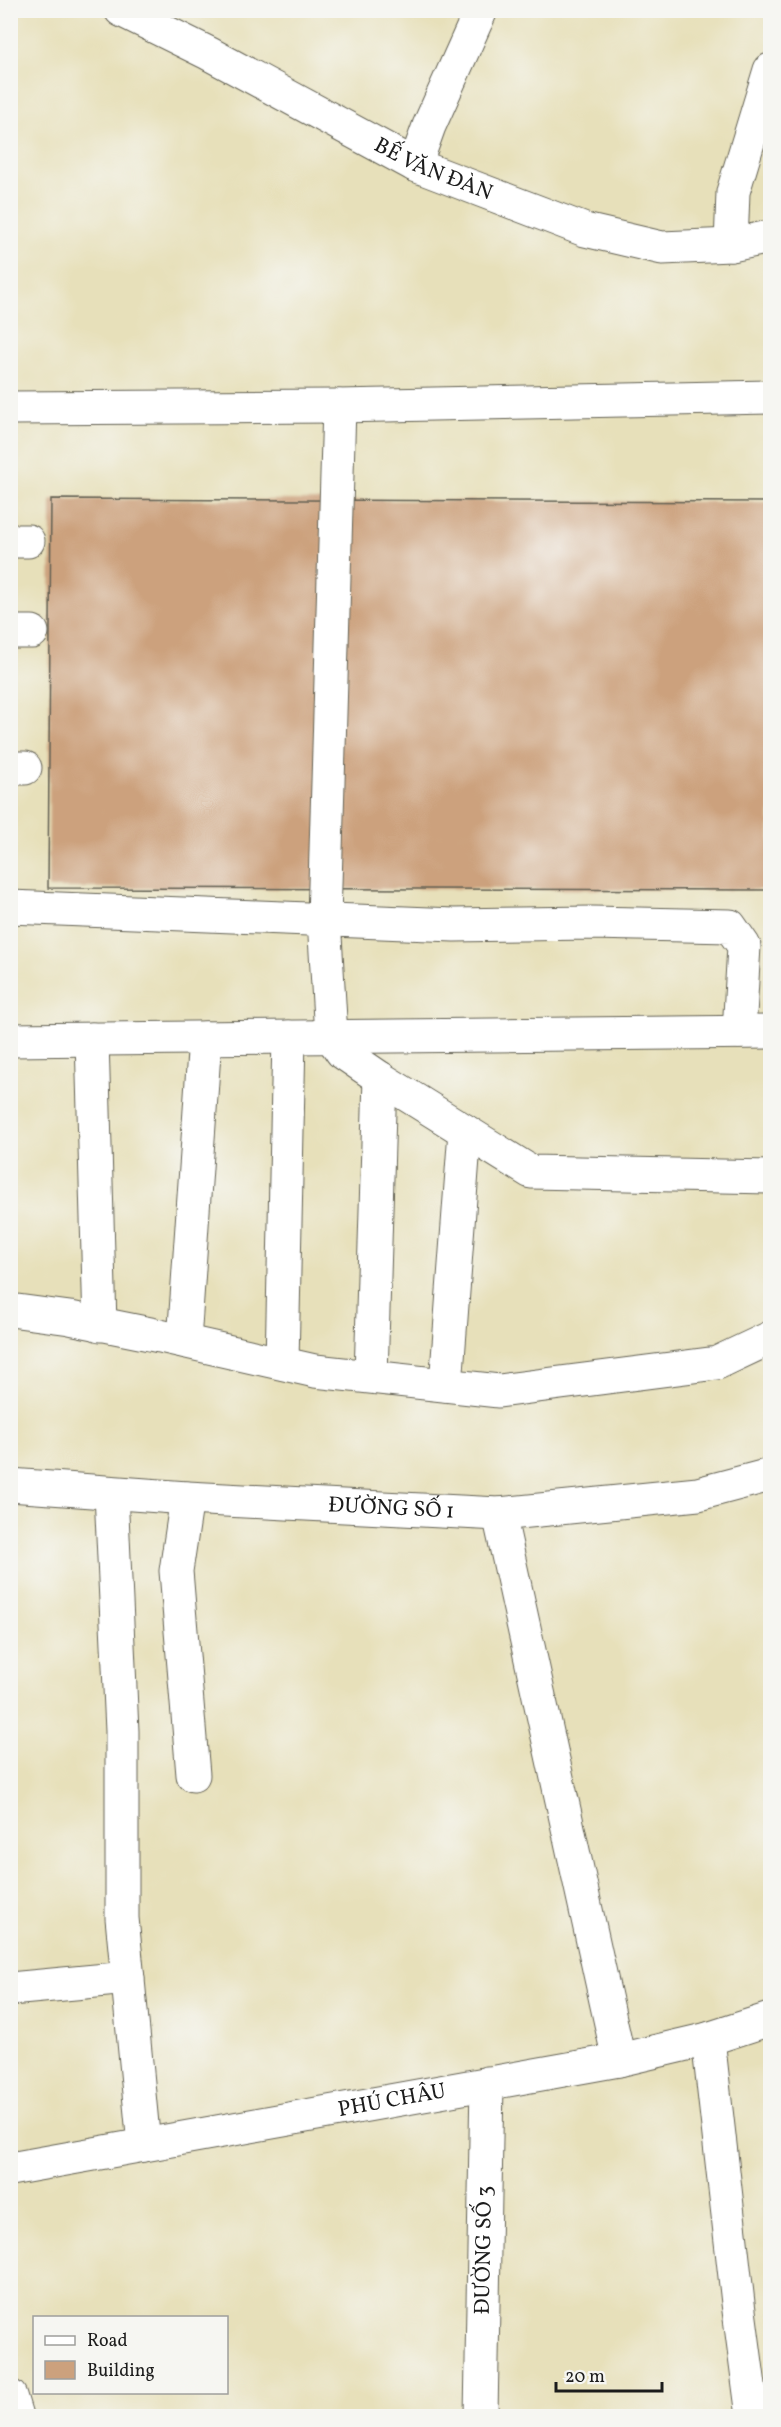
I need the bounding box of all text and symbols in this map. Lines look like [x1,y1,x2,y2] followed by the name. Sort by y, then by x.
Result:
[368,130,497,209] street label: BẾ VĂN ĐÀN
[327,1490,455,1527] street label: ĐƯỜNG SỐ 1
[336,2076,448,2126] street label: PHÚ CHÂU
[467,2185,501,2315] street label: ĐƯỜNG SỐ 3
[33,2316,228,2394] legend
[87,2329,128,2354] text: Road
[556,2355,662,2393] scale bar
[87,2359,155,2384] text: Building
[565,2365,605,2390] text: 20 m

